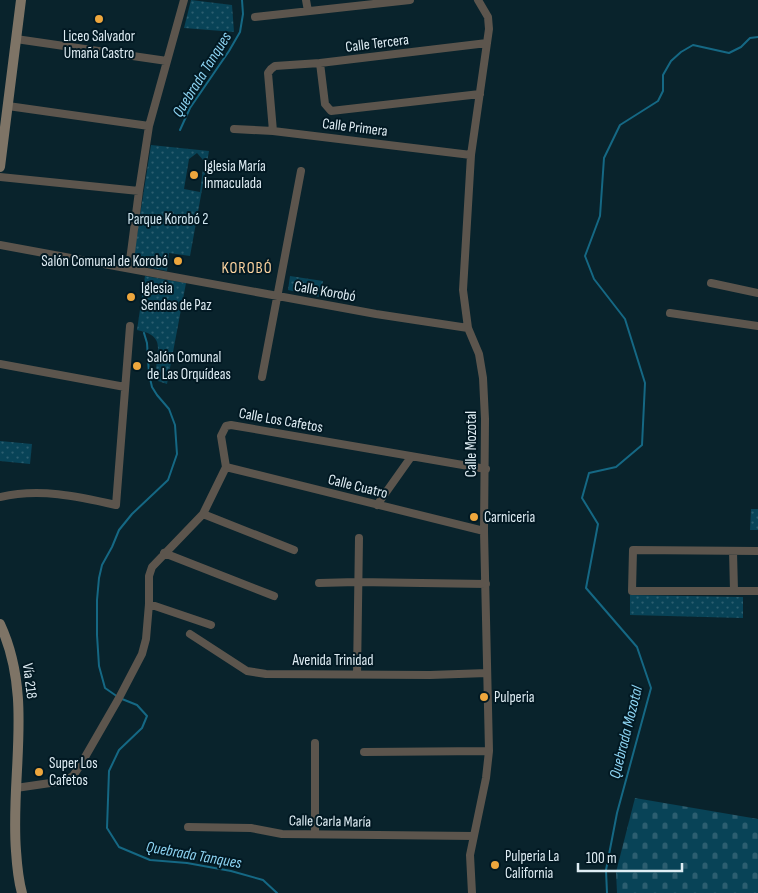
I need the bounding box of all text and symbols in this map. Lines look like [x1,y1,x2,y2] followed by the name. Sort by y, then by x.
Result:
[93,13,105,25] marker: Liceo Salvador Umaña Castro
[63,27,136,63] place label: Liceo Salvador Umaña Castro
[169,28,236,121] water label: Quebrada Tanques
[344,30,410,57] street label: Calle Tercera
[321,114,389,141] street label: Calle Primera
[204,157,266,193] place label: Iglesia María Inmaculada
[188,169,200,181] marker: Iglesia María Inmaculada
[128,210,208,229] park label: Parque Korobó 2
[41,252,168,271] place label: Salón Comunal de Korobó
[172,255,184,267] marker: Salón Comunal de Korobó
[221,259,273,278] district label: KOROBÓ
[293,277,357,306] street label: Calle Korobó
[141,279,212,315] place label: Iglesia Sendas de Paz
[125,291,137,303] marker: Iglesia Sendas de Paz
[147,348,231,384] place label: Salón Comunal de Las Orquídeas
[131,360,143,372] marker: Salón Comunal de Las Orquídeas
[237,404,324,437] street label: Calle Los Cafetos
[462,411,481,477] street label: Calle Mozotal
[326,470,390,503] street label: Calle Cuatro
[484,508,535,527] place label: Carniceria
[468,511,480,523] marker: Carniceria
[291,651,374,670] street label: Avenida Trinidad
[18,662,41,700] street label: Vía 218
[606,683,647,781] water label: Quebrada Mozotal
[494,688,535,707] place label: Pulperia
[478,691,490,703] marker: Pulperia
[49,754,98,790] place label: Super Los Cafetos
[33,766,45,778] marker: Super Los Cafetos
[289,811,372,832] street label: Calle Carla María
[144,838,243,873] water label: Quebrada Tanques
[578,840,682,872] scale bar
[505,847,559,883] place label: Pulperia La California
[586,849,617,868] text: 100 m
[489,859,501,871] marker: Pulperia La California

